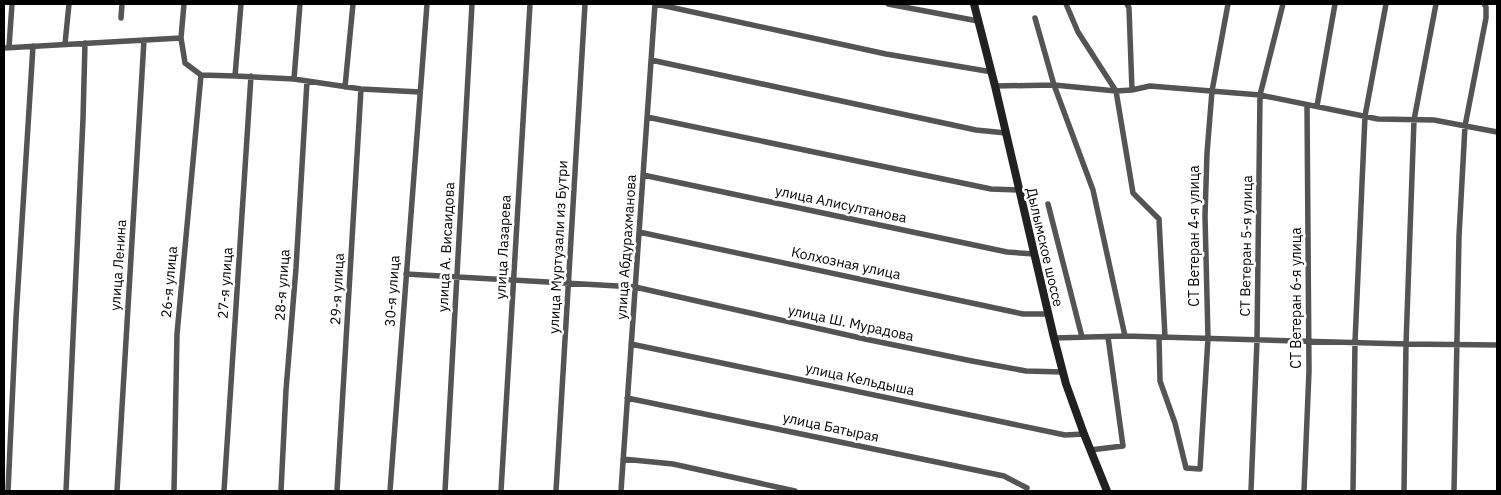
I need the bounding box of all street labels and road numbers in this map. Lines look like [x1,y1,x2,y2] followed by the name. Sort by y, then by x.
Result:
[544,160,572,334] street label: улица Муртузали из Бутри
[1185,165,1203,307] street label: СТ Ветеран 4-я улица
[612,173,640,320] street label: улица Абдурахманова
[1236,175,1256,317] street label: СТ Ветеран 5-я улица
[434,181,458,312] street label: улица А. Висаидова
[773,181,909,227] street label: улица Алисултанова
[1023,186,1068,309] street label: Дылымское шоссе
[491,194,515,300] street label: улица Лазарева
[106,218,130,311] street label: улица Ленина
[1287,227,1305,369] street label: СТ Ветеран 6-я улица
[790,243,903,284] street label: Колхозная улица
[157,245,181,319] street label: 26-я улица
[214,246,237,320] street label: 27-я улица
[271,248,294,322] street label: 28-я улица
[326,252,348,325] street label: 29-я улица
[381,254,404,328] street label: 30-я улица
[786,301,916,345] street label: улица Ш. Мурадова
[804,359,917,399] street label: улица Кельдыша
[781,408,881,446] street label: улица Батырая

